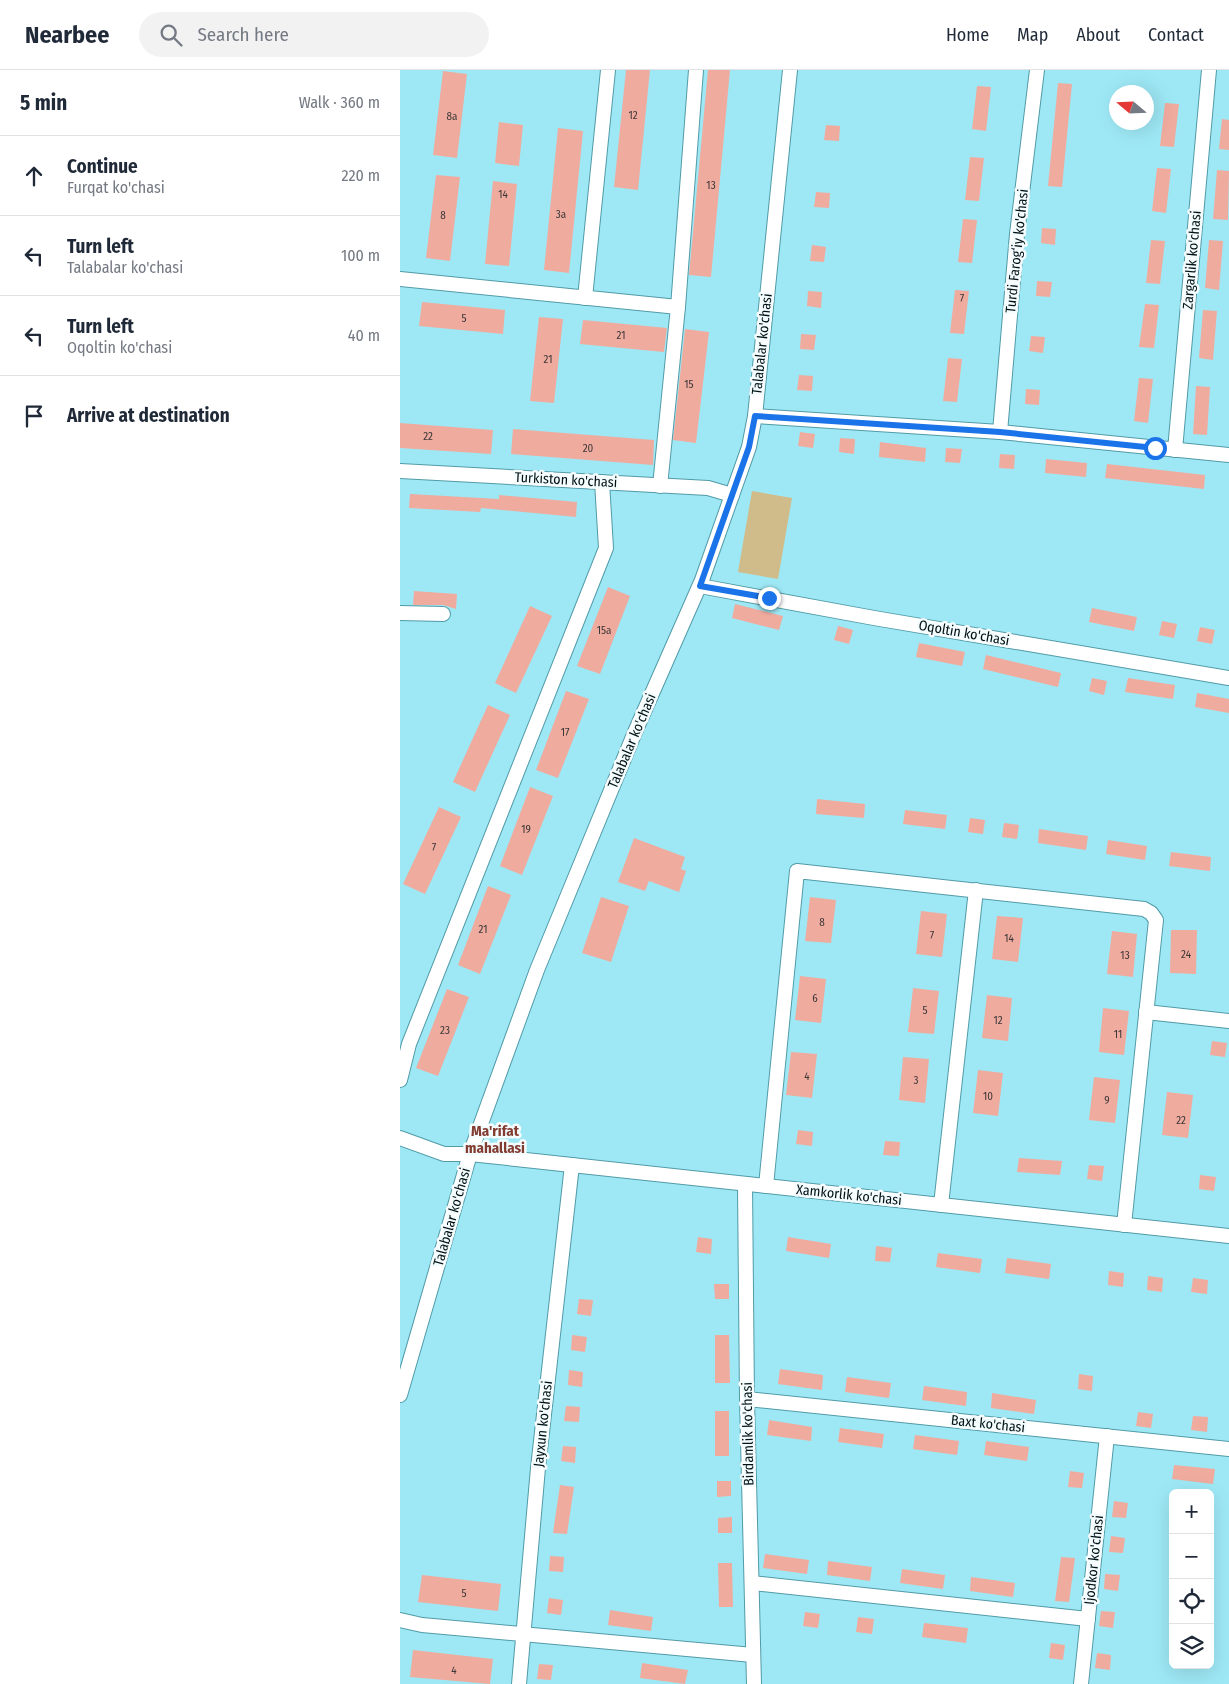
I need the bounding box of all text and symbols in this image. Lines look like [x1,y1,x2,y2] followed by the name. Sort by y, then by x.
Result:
[139,12,489,57] search box
[25,21,109,49] text: Nearbee
[157,21,185,49] icon: search
[197,23,289,46] text: Search here
[946,24,989,46] text: Home
[1017,24,1048,46] text: Map
[1076,24,1120,46] text: About
[1148,24,1204,46] text: Contact
[1109,85,1154,130] north arrow
[20,90,67,116] text: 5 min
[299,93,380,112] text: Walk · 360 m
[628,109,638,122] house number: 12
[447,110,457,123] house number: 8a
[67,155,138,178] text: Continue
[20,162,48,190] icon: ahead
[341,166,380,185] text: 220 m
[67,178,165,197] text: Furqat ko'chasi
[706,179,716,192] house number: 13
[498,188,508,201] house number: 14
[1002,188,1032,314] street label: Turdi Farog‘iy ko'chasi
[556,208,566,221] house number: 3a
[440,209,446,222] house number: 8
[1179,210,1205,310] street label: Zargarlik ko'chasi
[67,235,134,258] text: Turn left
[20,242,48,270] icon: left
[341,246,380,265] text: 100 m
[67,258,183,277] text: Talabalar ko'chasi
[960,292,965,305] house number: 7
[748,293,776,395] street label: Talabalar ko'chasi
[461,312,467,325] house number: 5
[67,315,134,338] text: Turn left
[20,322,48,350] icon: left
[348,326,380,345] text: 40 m
[617,329,625,342] house number: 21
[67,338,172,357] text: Oqoltin ko'chasi
[544,353,552,366] house number: 21
[684,378,694,391] house number: 15
[20,402,48,430] icon: arrive
[67,404,230,427] text: Arrive at destination
[423,430,433,443] house number: 22
[1144,437,1167,460] route start
[583,442,594,455] house number: 20
[514,469,618,491] street label: Turkiston ko'chasi
[758,587,781,610] route end
[917,617,1011,649] street label: Oqoltin ko'chasi
[597,624,611,637] house number: 15a
[604,691,660,791] street label: Talabalar ko'chasi
[561,726,570,739] house number: 17
[521,823,531,836] house number: 19
[432,841,437,854] house number: 7
[819,916,825,929] house number: 8
[479,923,487,936] house number: 21
[930,929,935,942] house number: 7
[1004,932,1014,945] house number: 14
[1181,948,1192,961] house number: 24
[1120,949,1130,962] house number: 13
[812,992,818,1005] house number: 6
[922,1004,928,1017] house number: 5
[993,1014,1003,1027] house number: 12
[440,1024,450,1037] house number: 23
[1114,1028,1122,1041] house number: 11
[804,1070,810,1083] house number: 4
[914,1074,919,1087] house number: 3
[983,1090,993,1103] house number: 10
[1104,1094,1110,1107] house number: 9
[1176,1114,1186,1127] house number: 22
[465,1122,525,1157] district label: Ma'rifat mahallasi
[430,1166,474,1268] street label: Talabalar ko'chasi
[795,1181,903,1209] street label: Xamkorlik ko'chasi
[530,1380,556,1468] street label: Jayxun ko'chasi
[739,1382,757,1486] street label: Birdamlik ko'chasi
[950,1412,1026,1436] street label: Baxt ko'chasi
[1169,1489,1214,1669] map controls
[1169,1489,1214,1534] button: +
[1081,1514,1107,1606] street label: Ijodkor ko'chasi
[1169,1534,1214,1579] button: −
[1169,1579,1214,1624] button: locate
[461,1587,467,1600] house number: 5
[1169,1624,1214,1669] button: layers
[451,1664,457,1677] house number: 4

